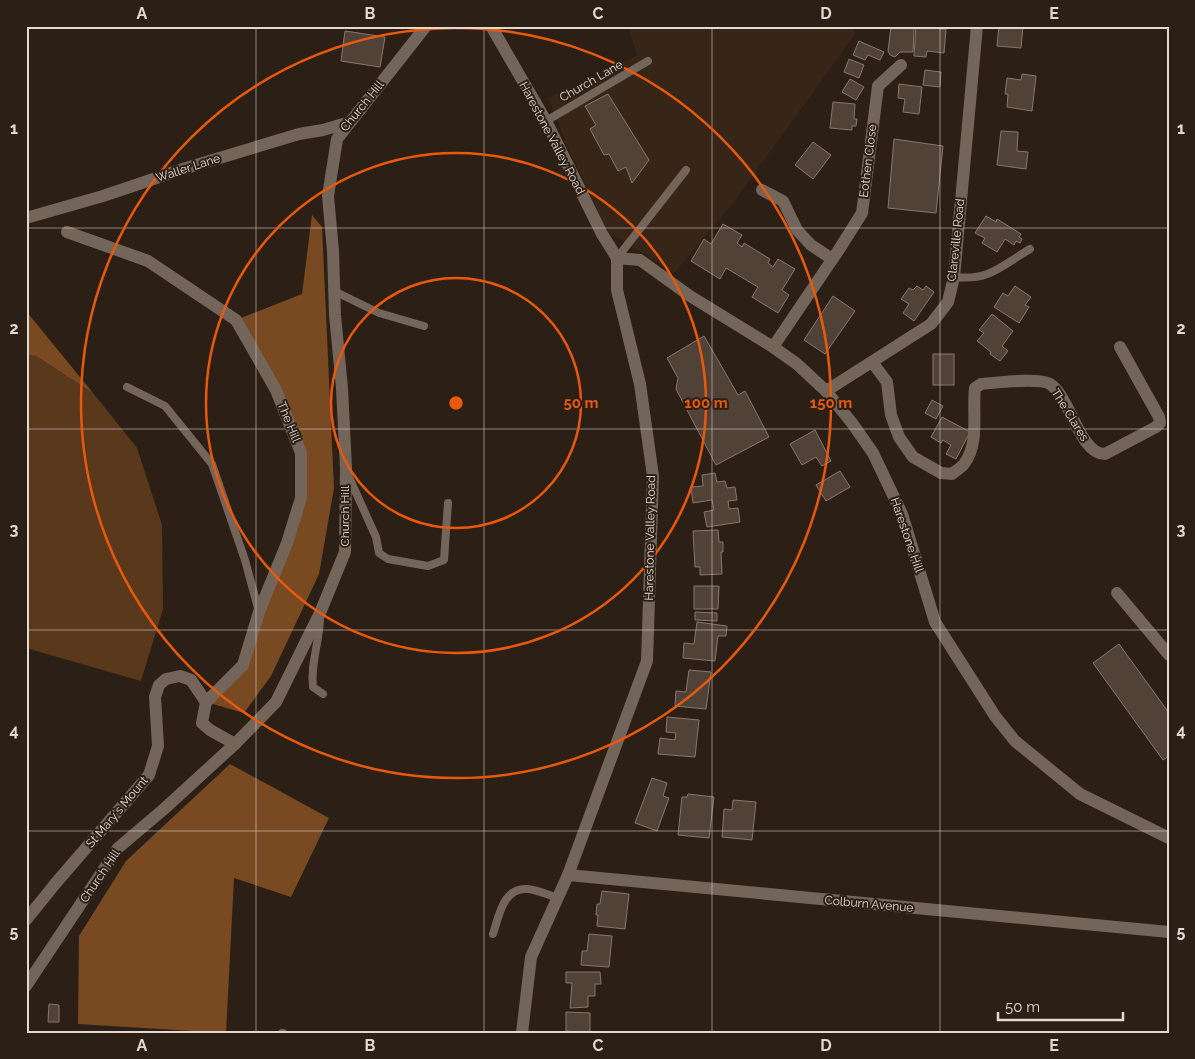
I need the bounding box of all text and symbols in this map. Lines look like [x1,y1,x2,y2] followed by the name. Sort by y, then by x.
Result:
[137,4,148,23] text: A
[365,4,376,23] text: B
[593,4,604,23] text: C
[820,4,832,23] text: D
[1049,4,1059,23] text: E
[557,57,625,105] street label: Church Lane
[337,77,387,134] street label: Church Hill
[516,79,588,197] street label: Harestone Valley Road
[10,119,18,138] text: 1
[1177,119,1185,138] text: 1
[857,124,879,198] street label: Eothen Close
[154,151,222,185] street label: Waller Lane
[945,198,967,282] street label: Clareville Road
[9,319,19,338] text: 2
[1176,319,1186,338] text: 2
[1048,386,1092,444] street label: The Clares
[447,394,465,412] centre of rings
[563,394,599,412] text: 50 m
[684,394,728,412] text: 100 m
[810,394,852,412] text: 150 m
[275,400,304,445] street label: The Hill
[642,475,658,601] street label: Harestone Valley Road
[338,485,352,547] street label: Church Hill
[888,496,927,575] street label: Harestone Hill
[10,520,19,539] text: 3
[1177,520,1186,539] text: 3
[9,721,19,740] text: 4
[1176,721,1186,740] text: 4
[83,774,151,850] street label: St Mary's Mount
[77,846,123,905] street label: Church Hill
[824,893,914,915] street label: Colburn Avenue
[10,922,19,941] text: 5
[1177,922,1186,941] text: 5
[998,989,1122,1021] scale bar
[1005,998,1040,1016] text: 50 m
[137,1036,148,1055] text: A
[365,1036,376,1055] text: B
[593,1036,604,1055] text: C
[820,1036,832,1055] text: D
[1049,1036,1059,1055] text: E

